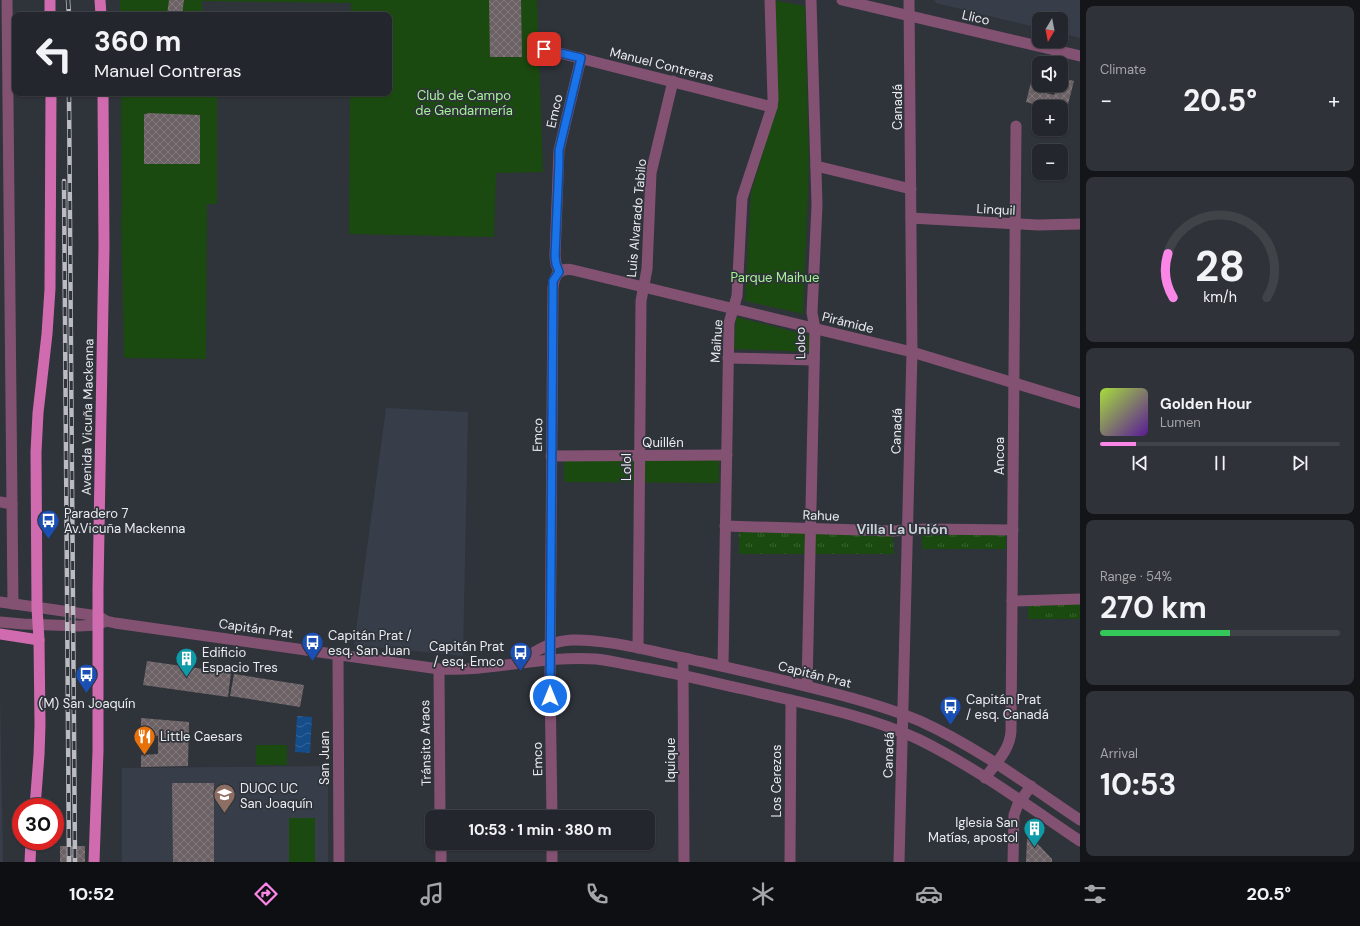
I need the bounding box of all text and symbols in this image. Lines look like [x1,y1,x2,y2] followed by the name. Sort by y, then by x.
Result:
[960,6,992,29] street label: Llico
[1032,12,1068,48] north arrow
[1032,12,1068,180] map controls
[94,23,181,60] text: 360 m
[28,28,80,80] icon: left
[527,32,561,66] pin
[533,38,555,60] icon: arrive
[608,43,716,86] street label: Manuel Contreras
[1032,56,1068,92] button: sound
[94,59,242,83] text: Manuel Contreras
[1100,61,1146,78] text: Climate
[1183,81,1257,120] text: 20.5°
[889,84,906,130] street label: Canadá
[1100,86,1112,115] text: −
[1328,86,1340,115] text: +
[415,87,513,119] park label: Club de Campo de Gendarmería
[542,92,567,130] street label: Emco
[1032,100,1068,136] button: +
[1032,144,1068,180] button: −
[623,158,650,278] street label: Luis Alvarado Tabilo
[976,200,1016,219] street label: Linquil
[1195,240,1245,294] text: 28
[731,269,819,286] park label: Parque Maihue
[1203,287,1237,305] text: km/h
[820,308,876,337] street label: Pirámide
[707,319,726,363] street label: Maihue
[792,326,809,359] street label: Lolco
[78,338,97,496] street label: Avenida Vicuña Mackenna
[1160,394,1252,414] text: Golden Hour
[887,408,906,454] street label: Canadá
[1160,414,1201,431] text: Lumen
[529,418,546,452] street label: Emco
[642,434,684,451] street label: Quillén
[991,437,1008,475] street label: Ancoa
[1129,452,1151,474] icon: previous
[1209,452,1231,474] icon: pause
[1289,452,1311,474] icon: next
[618,453,635,481] street label: Lolol
[64,505,185,537] place label: Paradero 7 Av.Vicuña Mackenna
[802,506,840,525] street label: Rahue
[36,507,62,540] bus stop icon: Paradero 7 Av.Vicuña Mackenna
[856,520,948,538] district label: Villa La Unión
[1100,568,1172,585] text: Range · 54%
[1100,588,1207,627] text: 270 km
[218,615,294,642] street label: Capitán Prat
[328,627,412,659] place label: Capitán Prat / esq. San Juan
[300,629,326,662] bus stop icon: Capitán Prat / esq. San Juan
[429,638,504,670] place label: Capitán Prat / esq. Emco
[507,640,533,673] bus stop icon: Capitán Prat / esq. Emco
[202,644,278,676] place label: Edificio Espacio Tres
[174,646,200,679] building icon: Edificio Espacio Tres
[776,657,853,692] street label: Capitán Prat
[74,662,100,695] bus stop icon: (M) San Joaquín
[529,675,571,717] position arrow
[966,691,1049,723] place label: Capitán Prat / esq. Canadá
[937,693,963,726] bus stop icon: Capitán Prat / esq. Canadá
[39,695,135,712] place label: (M) San Joaquín
[416,700,435,786] street label: Tránsito Araos
[132,723,158,756] restaurant icon: Little Caesars
[160,728,243,745] place label: Little Caesars
[316,731,333,785] street label: San Juan
[879,732,898,778] street label: Canadá
[662,738,679,782] street label: Iquique
[529,742,546,776] street label: Emco
[768,744,785,818] street label: Los Cerezos
[1100,745,1138,762] text: Arrival
[1100,765,1176,804] text: 10:53
[240,780,313,812] place label: DUOC UC San Joaquín
[212,782,238,815] school or university icon: DUOC UC San Joaquín
[12,798,64,850] speed limit sign: 30
[928,814,1018,846] place label: Iglesia San Matías, apostol
[1021,816,1047,849] building icon: Iglesia San Matías, apostol
[468,820,612,840] text: 10:53 · 1 min · 380 m
[252,880,280,908] icon: directions
[418,880,446,908] icon: music
[583,880,611,908] icon: phone
[749,880,777,908] icon: climate
[915,880,943,908] icon: car
[1081,880,1109,908] icon: filters
[69,882,114,906] text: 10:52
[1247,882,1291,906] text: 20.5°

